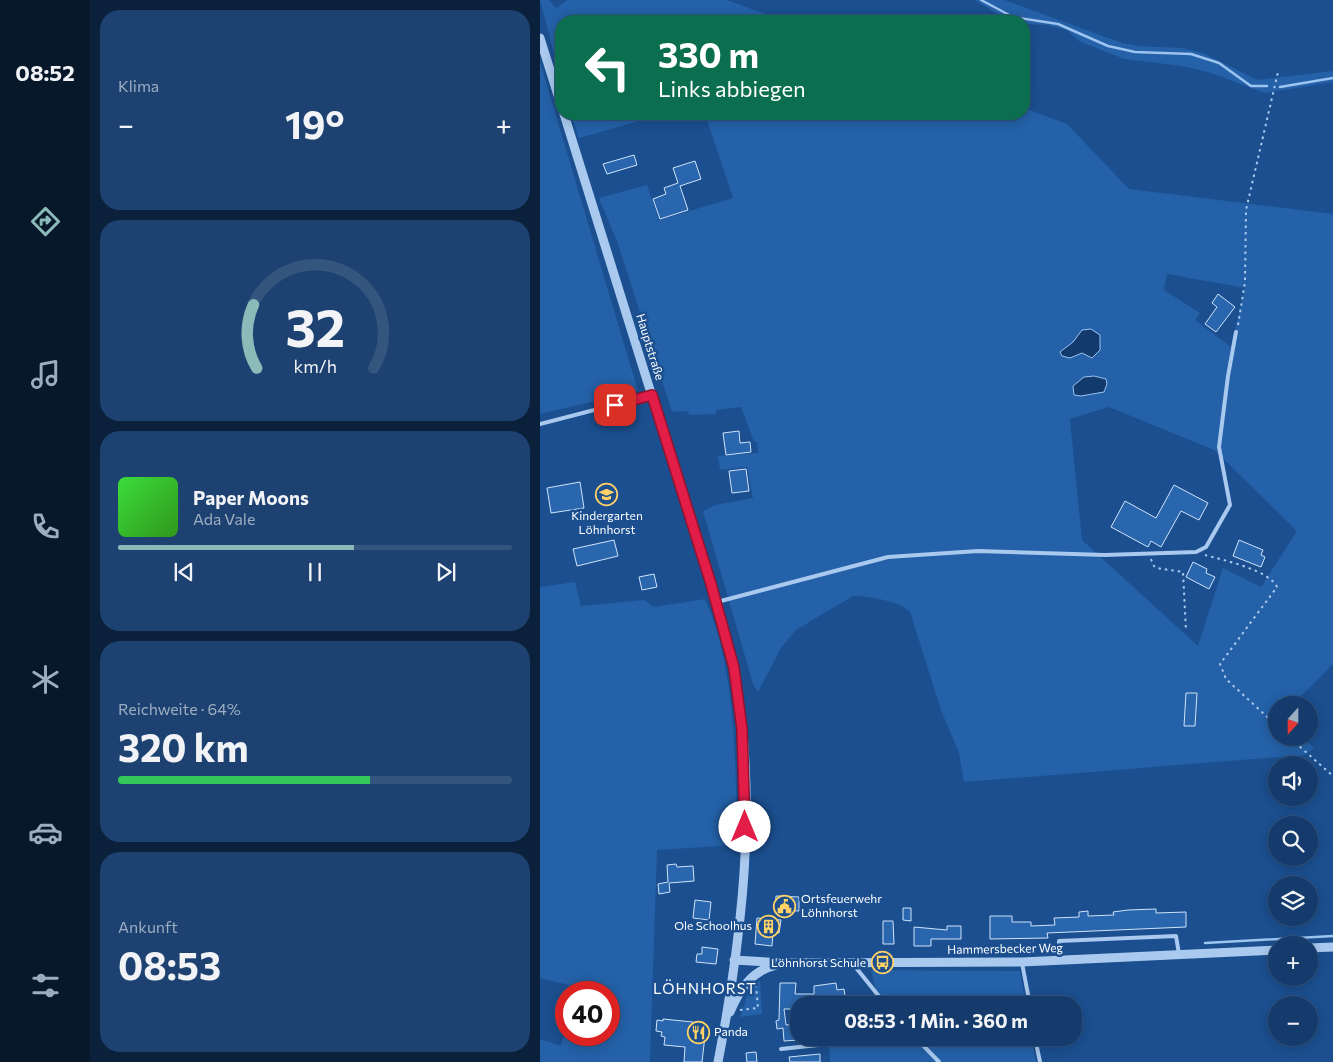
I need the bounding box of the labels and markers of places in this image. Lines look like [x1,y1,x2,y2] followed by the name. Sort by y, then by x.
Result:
[594,384,636,426] pin
[595,483,619,507] school or university icon: Kindergarten Löhnhorst
[571,508,643,536] place label: Kindergarten Löhnhorst
[801,891,882,919] place label: Ortsfeuerwehr Löhnhorst
[773,894,797,918] public building icon: Ortsfeuerwehr Löhnhorst
[756,914,780,938] building icon: Ole Schoolhus
[674,918,752,932] place label: Ole Schoolhus
[870,951,894,975] bus stop icon: Löhnhorst Schule
[771,955,866,969] place label: Löhnhorst Schule
[686,1020,710,1044] restaurant icon: Panda
[714,1024,748,1038] place label: Panda

